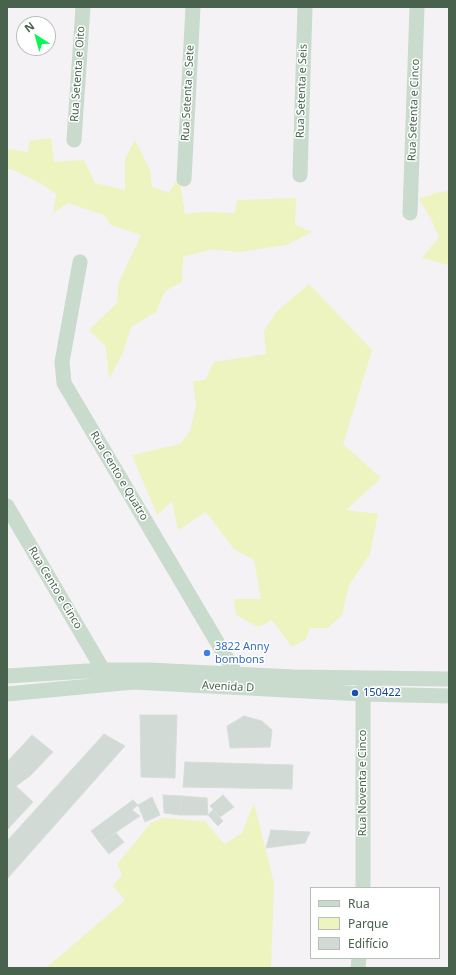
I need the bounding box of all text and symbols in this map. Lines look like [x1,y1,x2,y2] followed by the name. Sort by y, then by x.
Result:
[16,16,56,56] north arrow
[21,18,37,36] text: N
[68,26,88,122] street label: Rua Setenta e Oito
[294,44,310,138] street label: Rua Setenta e Seis
[179,45,197,141] street label: Rua Setenta e Sete
[406,59,422,161] street label: Rua Setenta e Cinco
[87,429,151,523] street label: Rua Cento e Quatro
[25,544,85,632] street label: Rua Cento e Cinco
[215,640,269,666] place label: 3822 Anny bombons
[202,648,212,658] marker: 3822 Anny bombons
[202,679,254,695] street label: Avenida D
[363,686,401,700] place label: 150422
[350,688,360,698] marker: 150422
[356,730,370,836] street label: Rua Noventa e Cinco
[310,887,440,959] legend
[348,895,370,912] text: Rua
[348,915,388,932] text: Parque
[348,935,389,952] text: Edifício

